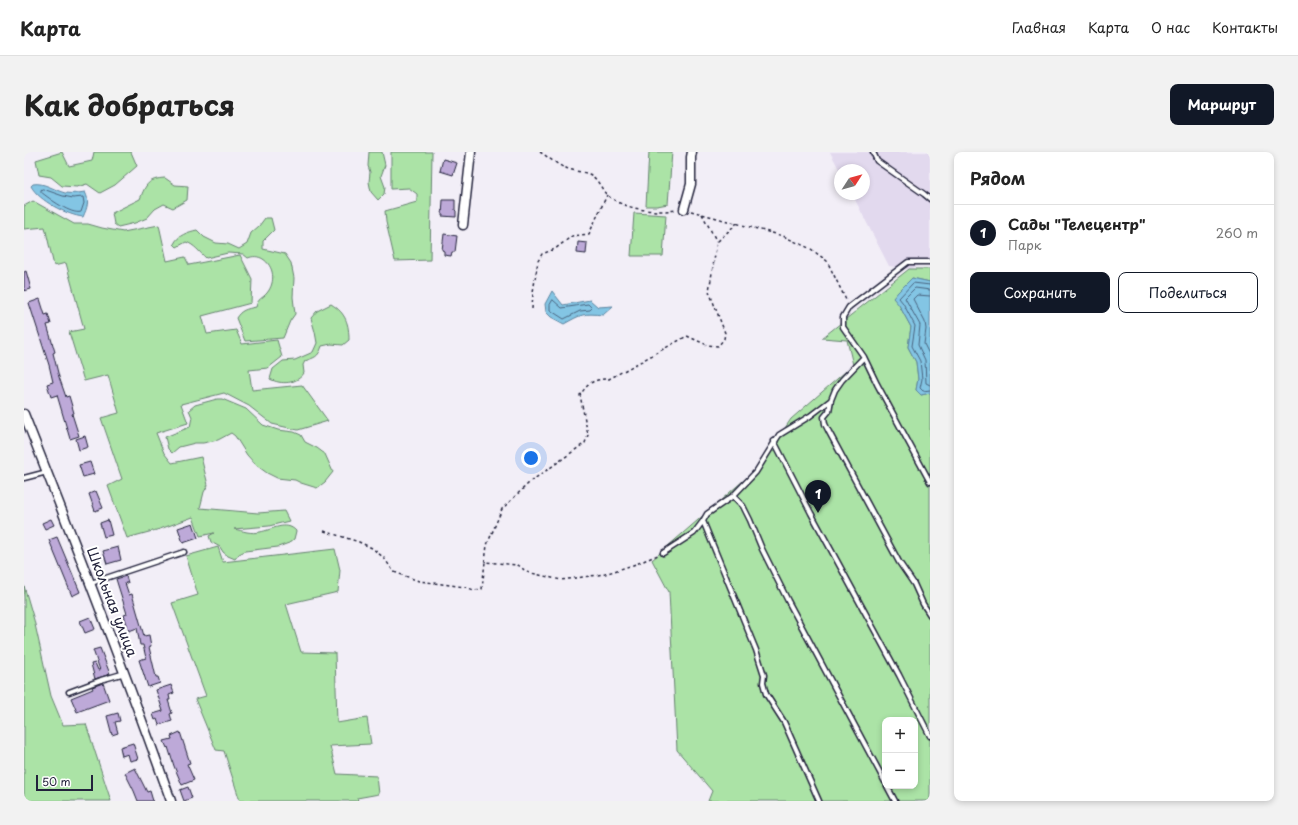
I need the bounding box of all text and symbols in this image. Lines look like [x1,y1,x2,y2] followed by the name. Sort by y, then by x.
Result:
[20,14,81,42] text: Карта
[1012,17,1066,38] text: Главная
[1088,17,1129,38] text: Карта
[1151,17,1190,38] text: О нас
[1212,17,1278,38] text: Контакты
[24,83,235,126] text: Как добраться
[1170,84,1274,125] button: Маршрут
[834,164,870,200] north arrow
[970,165,1025,191] text: Рядом
[1008,212,1146,235] text: Сады "Телецентр"
[980,223,986,242] text: 1
[1216,223,1258,242] text: 260 m
[1008,235,1042,254] text: Парк
[970,272,1110,313] button: Сохранить
[1118,272,1258,313] button: Поделиться
[521,448,541,468] your location
[805,480,831,513] pin: 1
[82,544,143,660] street label: Школьная улица
[882,717,918,789] map controls
[882,717,918,753] button: +
[882,753,918,789] button: −
[36,773,93,792] scale bar
[42,773,71,790] text: 50 m

